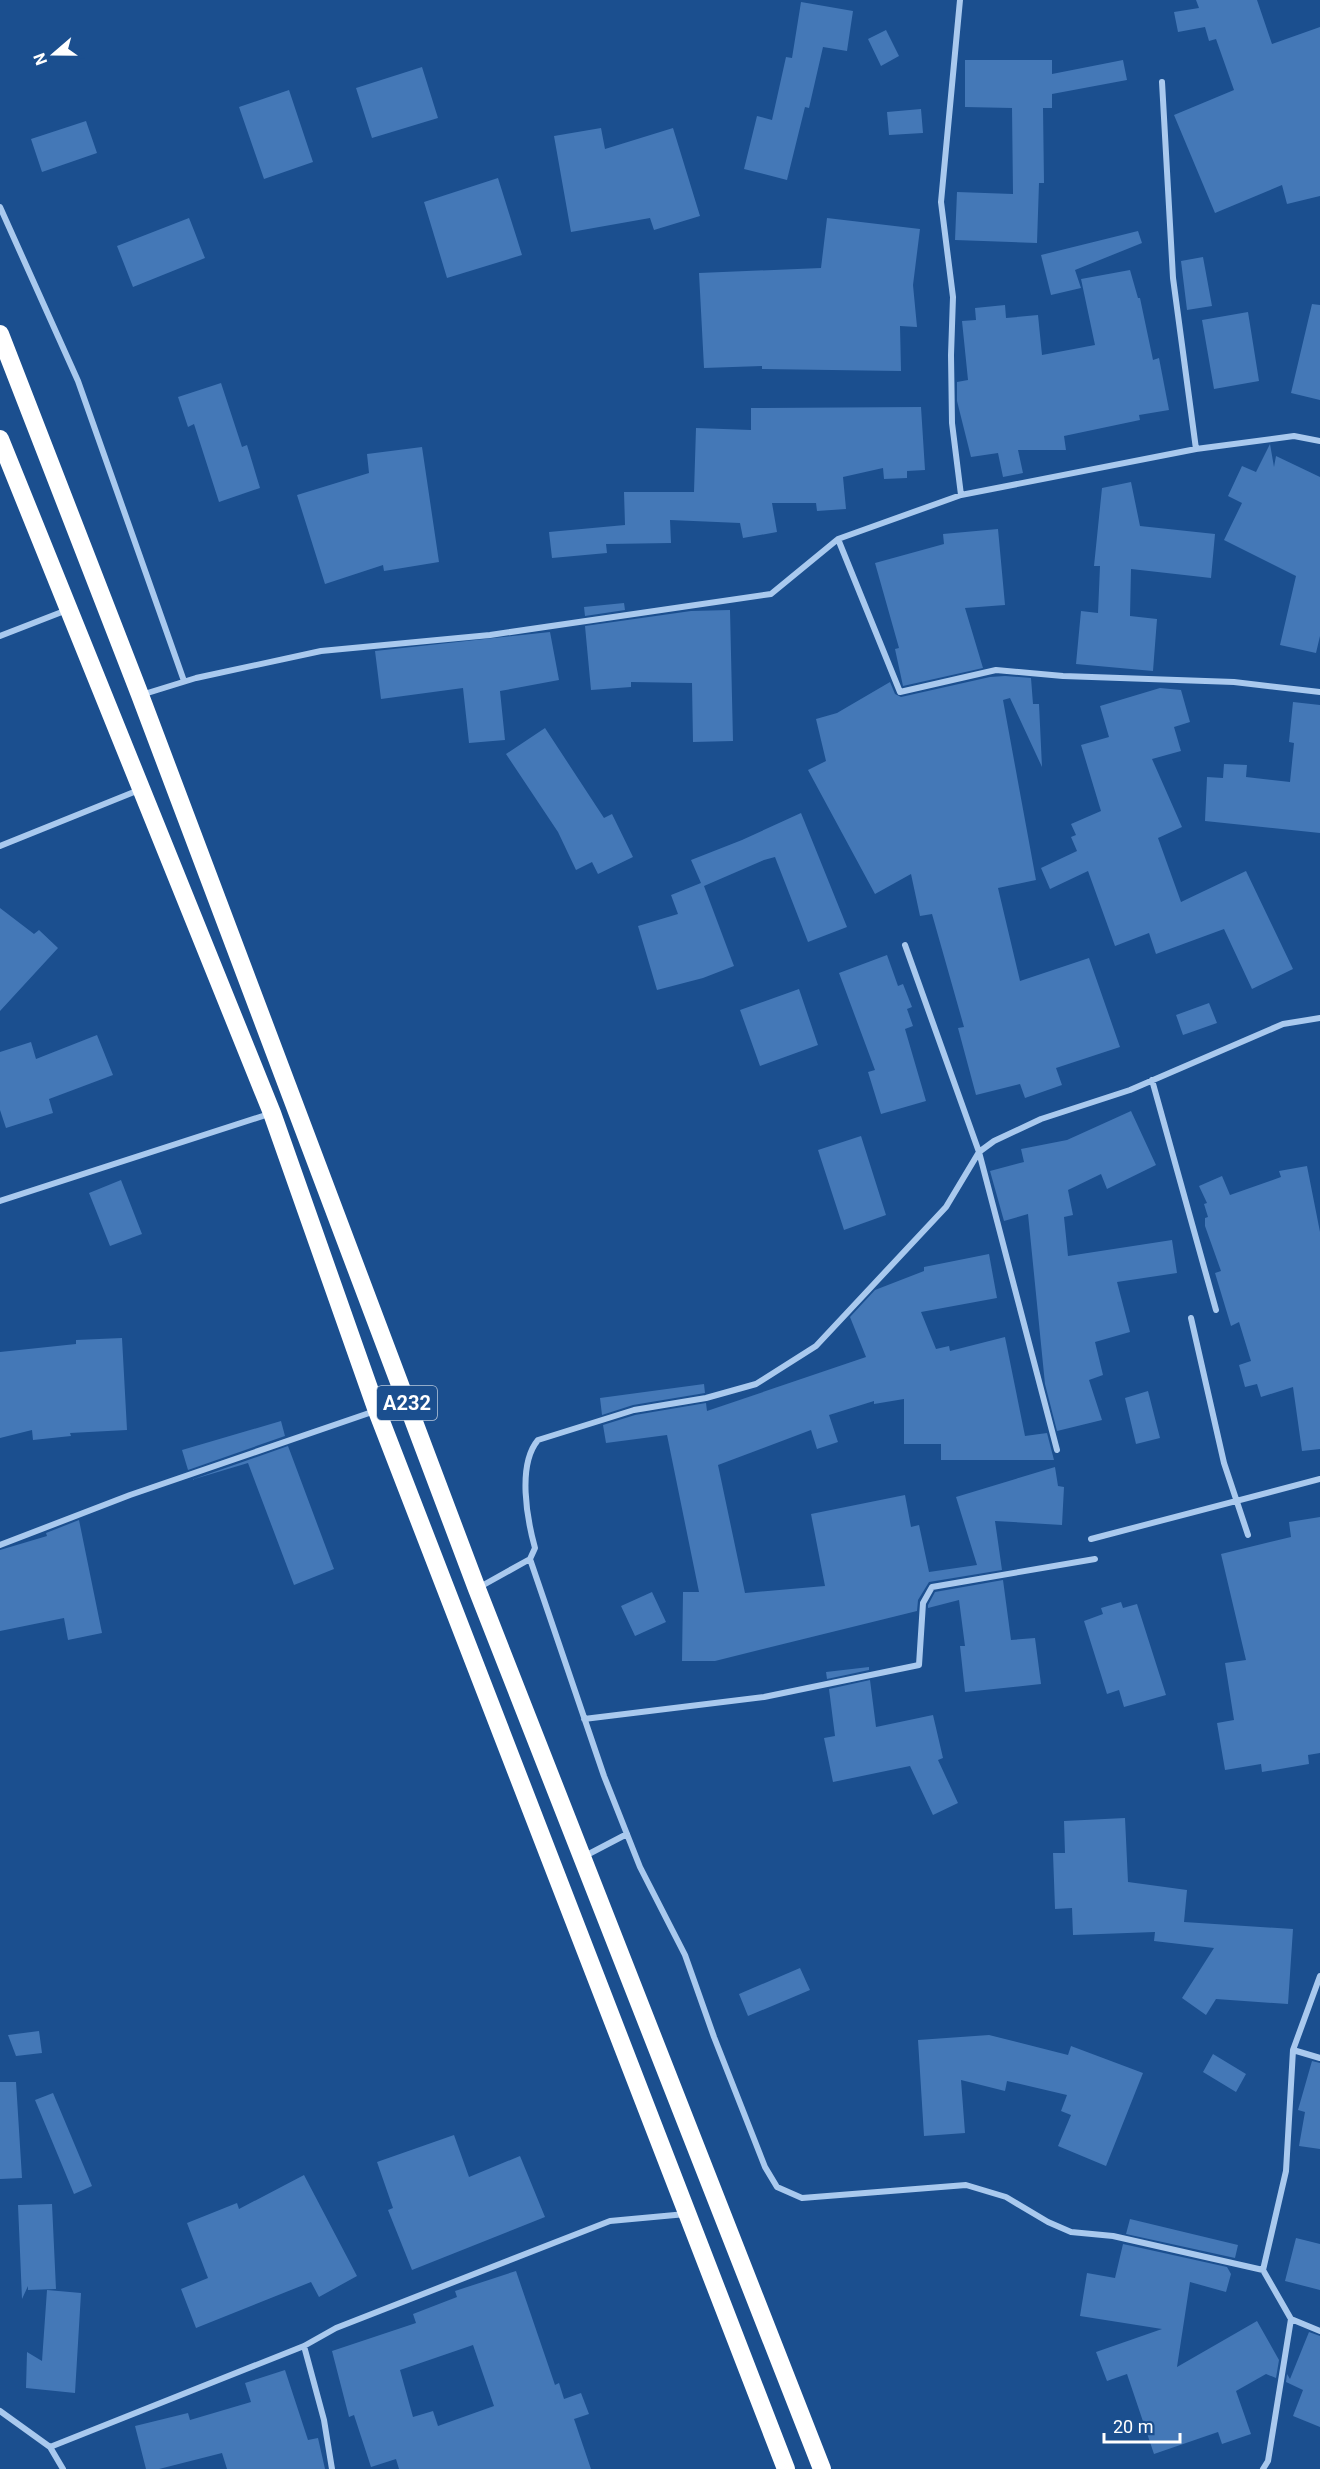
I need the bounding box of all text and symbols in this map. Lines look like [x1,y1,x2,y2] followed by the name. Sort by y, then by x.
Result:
[24,24,84,84] north arrow
[30,50,51,68] text: N
[377,1386,437,1420] road number: A232
[1104,2406,1180,2444] scale bar
[1113,2416,1153,2437] text: 20 m

